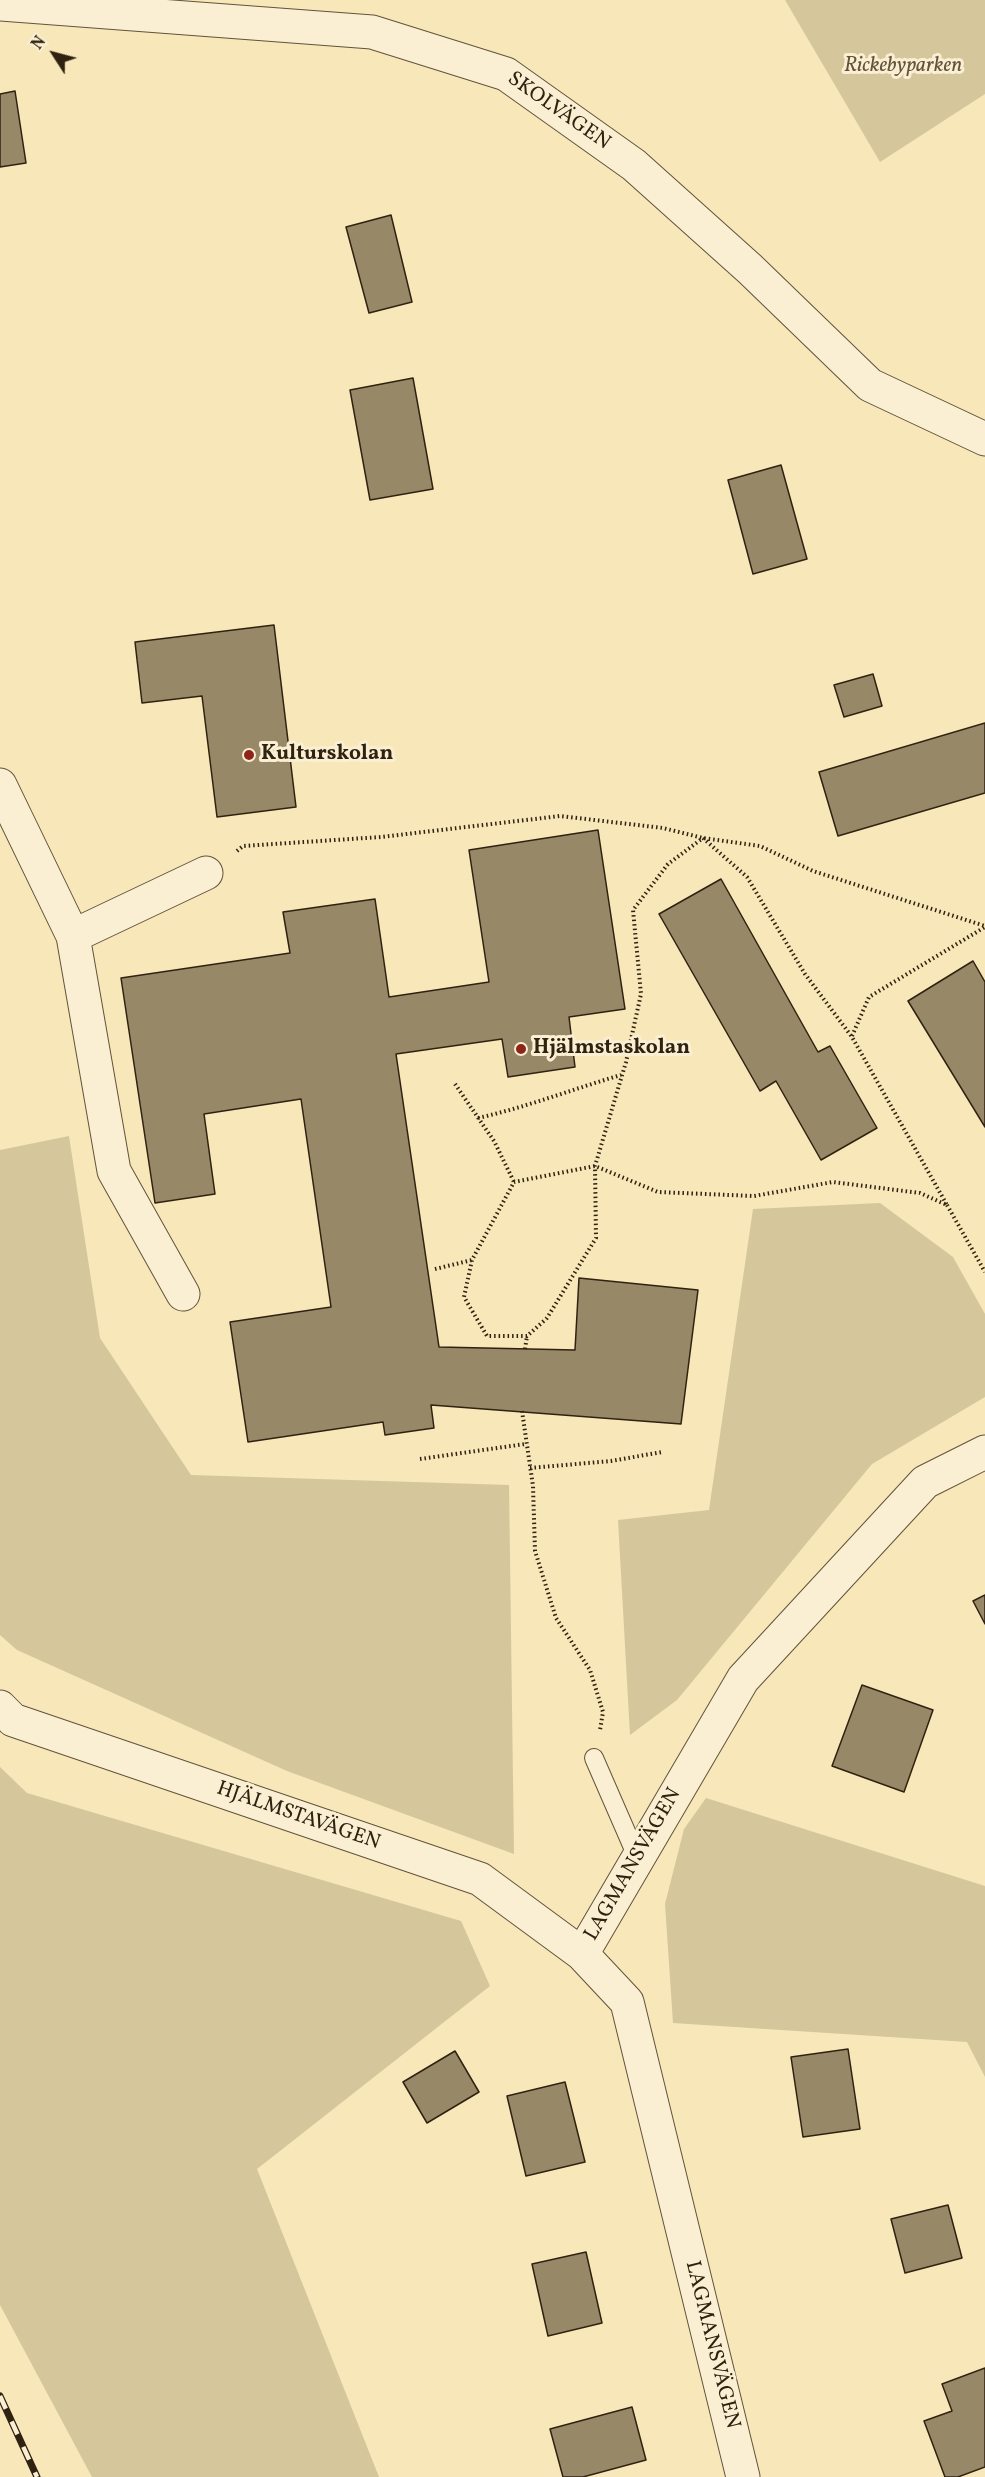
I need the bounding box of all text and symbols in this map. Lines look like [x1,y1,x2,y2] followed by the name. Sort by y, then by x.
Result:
[24,24,84,84] north arrow
[27,32,52,55] text: N
[844,54,962,80] park label: Rickebyparken
[502,67,614,157] street label: SKOLVÄGEN
[261,742,393,768] place label: Kulturskolan
[242,748,256,762] marker: Kulturskolan
[533,1036,690,1062] place label: Hjälmstaskolan
[514,1042,528,1056] marker: Hjälmstaskolan
[213,1777,383,1857] street label: HJÄLMSTAVÄGEN
[580,1784,688,1946] street label: LAGMANSVÄGEN
[678,2258,744,2432] street label: LAGMANSVÄGEN

